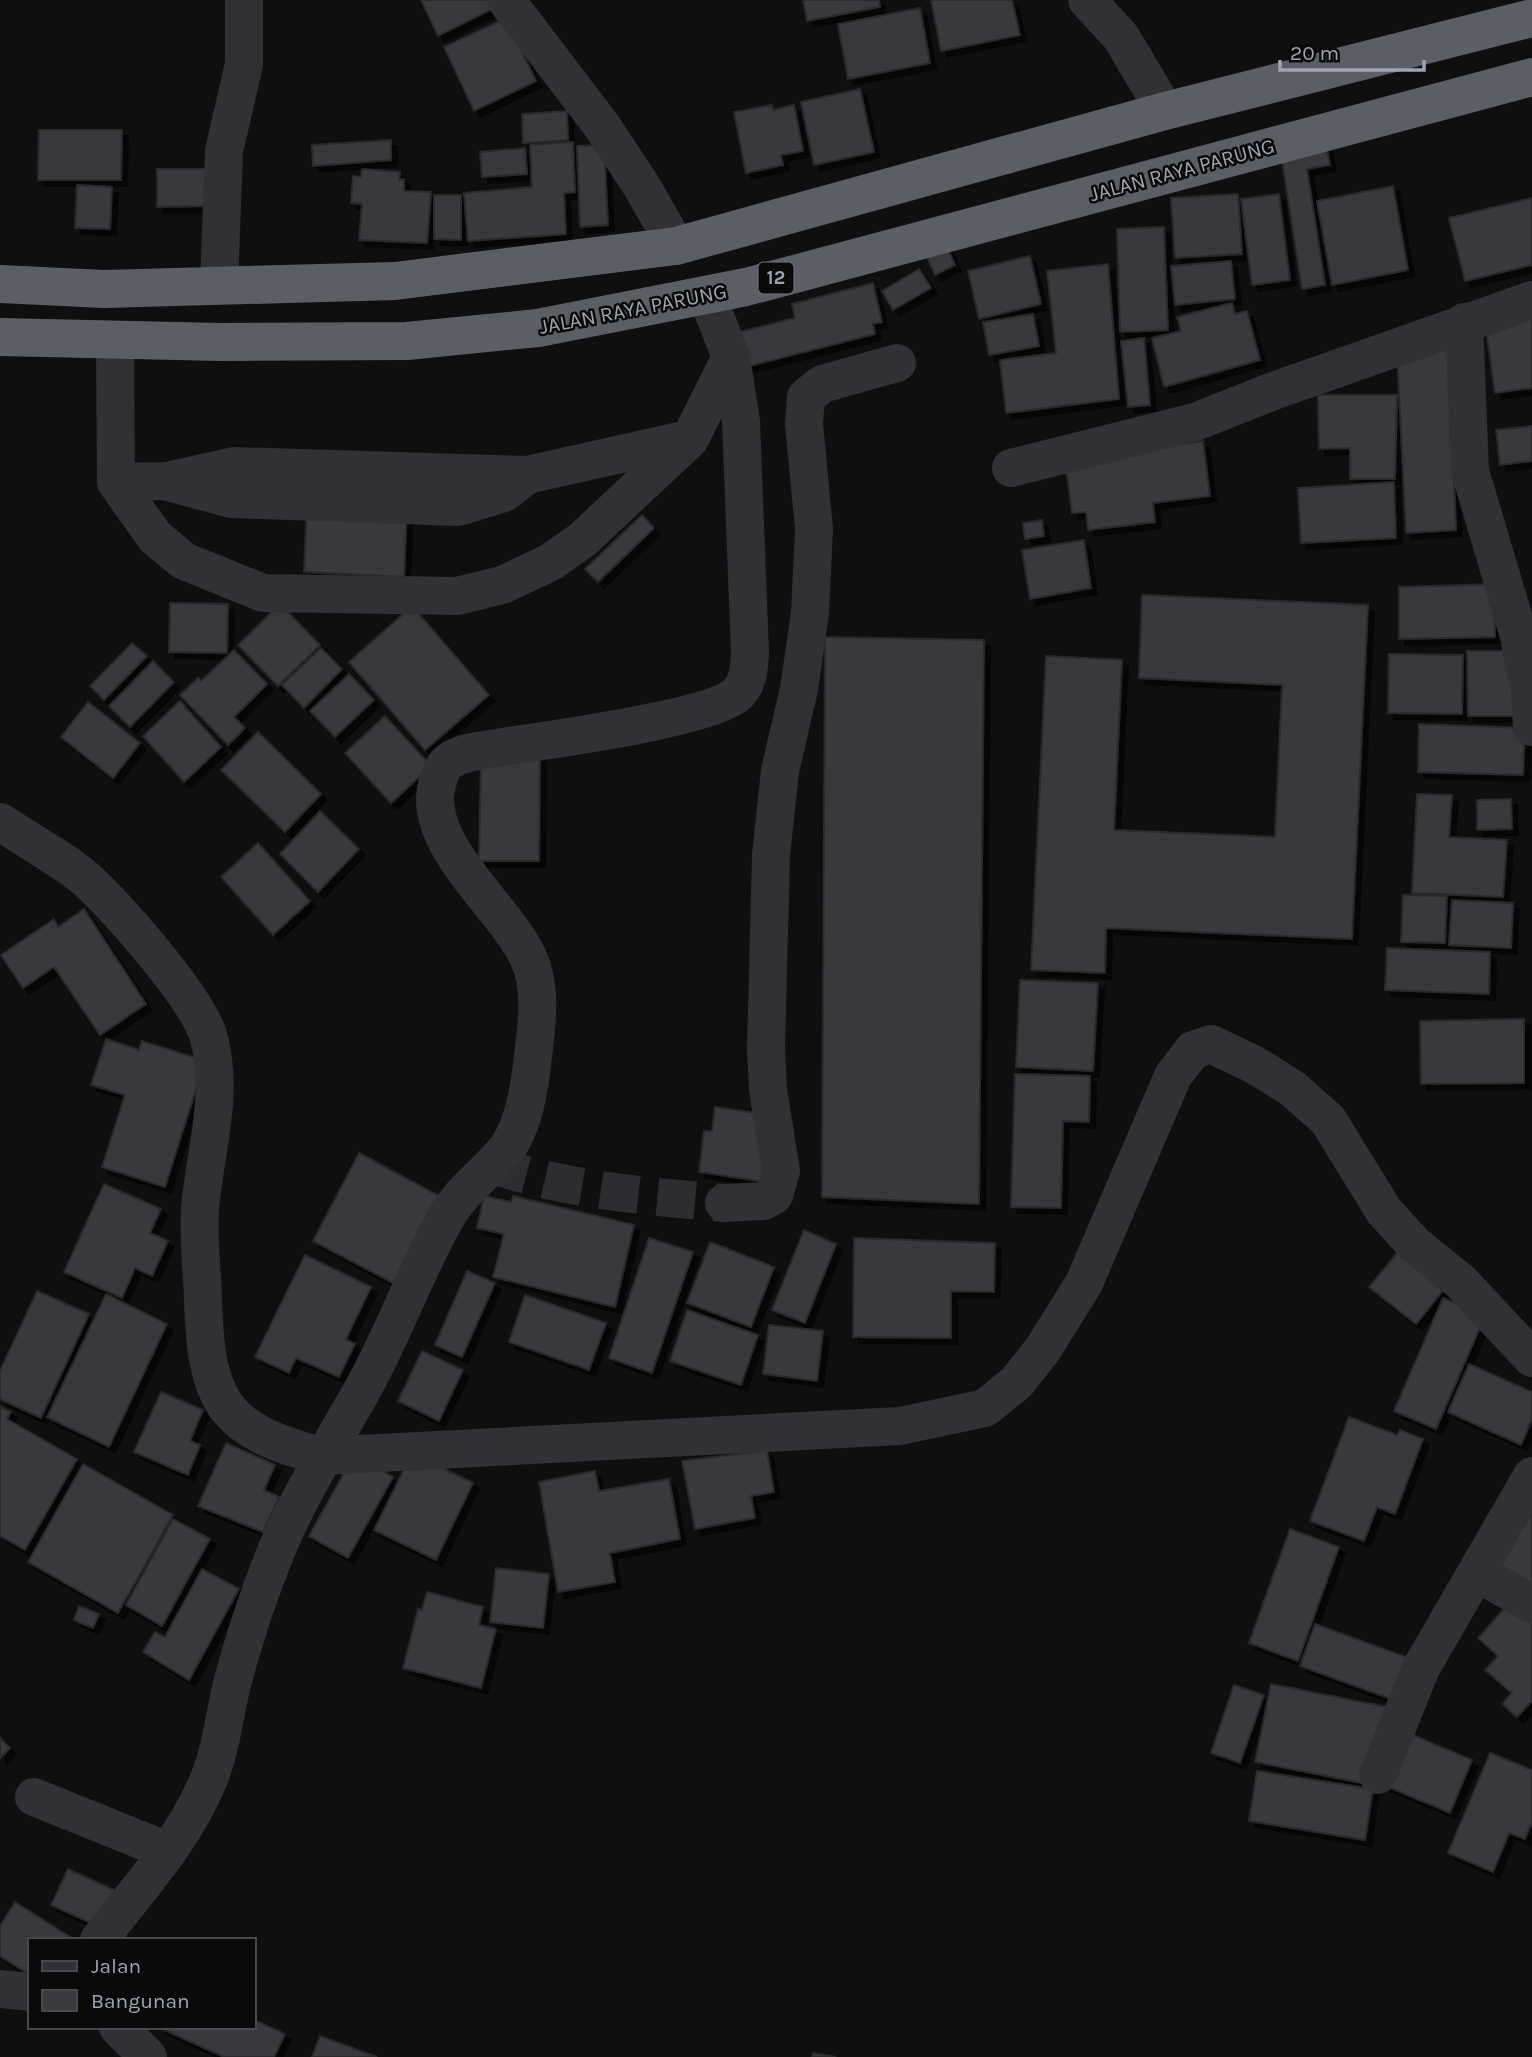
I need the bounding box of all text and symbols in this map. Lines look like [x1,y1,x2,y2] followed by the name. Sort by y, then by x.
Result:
[1280,28,1424,72] scale bar
[1290,41,1339,65] text: 20 m
[1087,134,1277,206] street label: JALAN RAYA PARUNG
[758,262,794,294] road number: 12
[537,279,729,339] street label: JALAN RAYA PARUNG
[28,1938,256,2029] legend
[91,1954,141,1978] text: Jalan
[91,1989,190,2013] text: Bangunan

